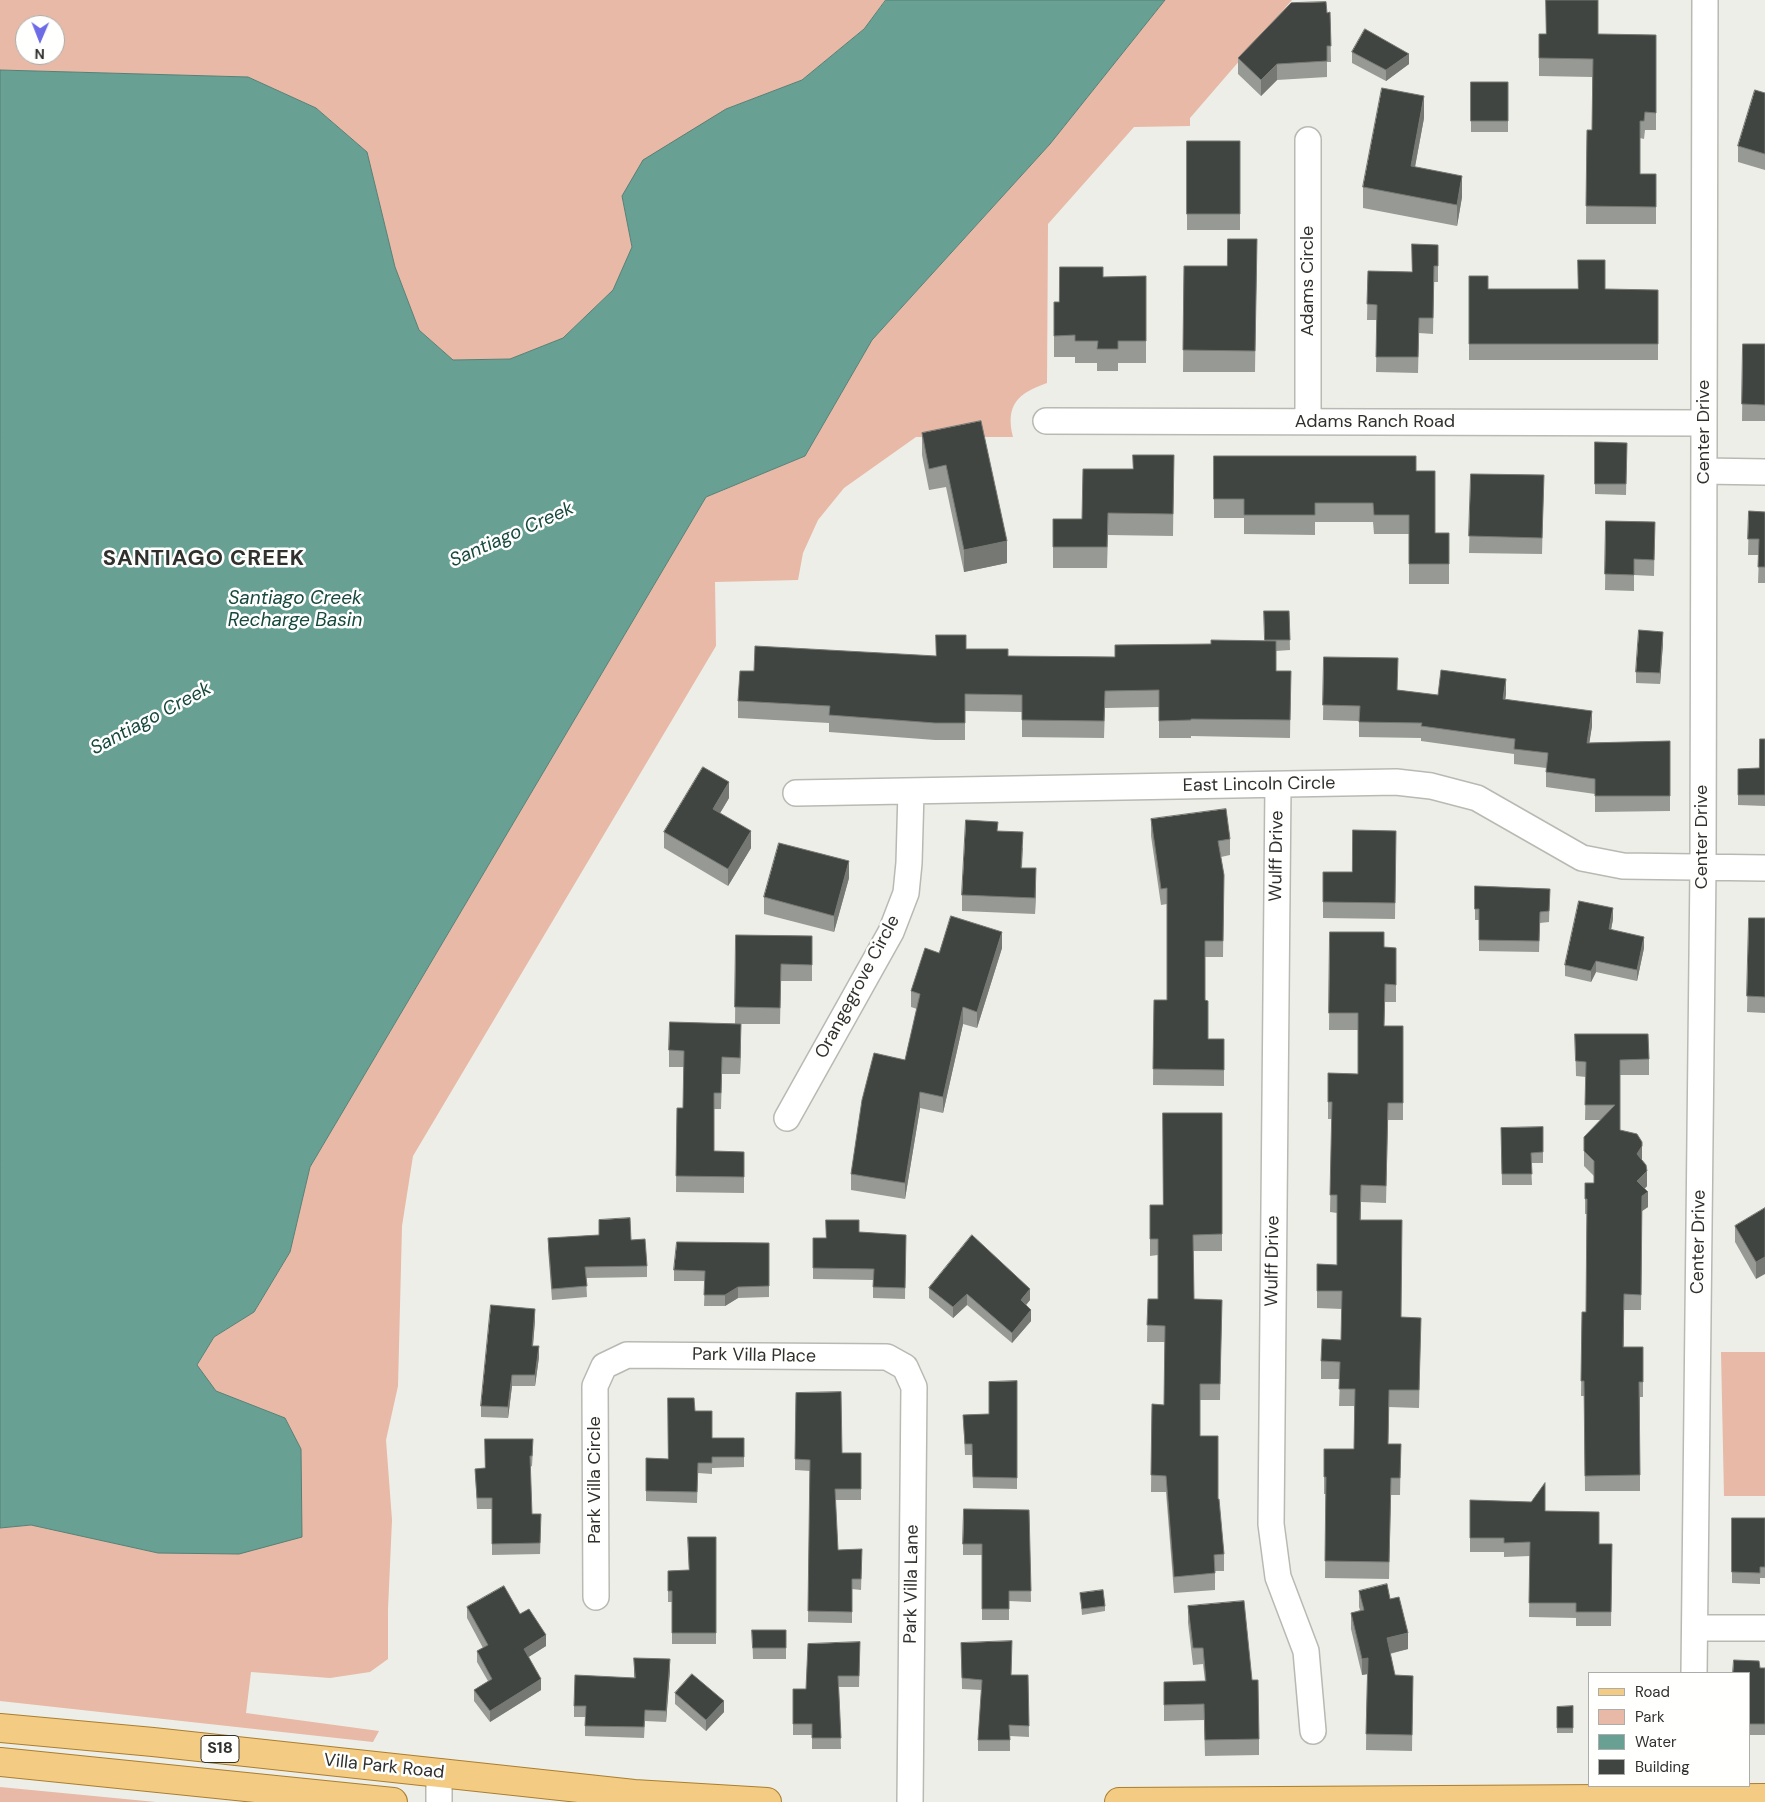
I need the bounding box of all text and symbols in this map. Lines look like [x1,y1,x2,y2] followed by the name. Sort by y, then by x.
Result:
[15,15,65,65] north arrow
[34,45,45,63] text: N
[1297,226,1319,336] street label: Adams Circle
[1693,380,1715,484] street label: Center Drive
[1295,411,1455,433] street label: Adams Ranch Road
[446,497,578,573] water label: Santiago Creek
[101,546,307,572] district label: SANTIAGO CREEK
[228,588,362,632] water label: Santiago Creek Recharge Basin
[87,678,215,760] water label: Santiago Creek
[1182,773,1336,797] street label: East Lincoln Circle
[1691,785,1713,889] street label: Center Drive
[1265,810,1289,902] street label: Wulff Drive
[811,912,905,1062] street label: Orangegrove Circle
[1687,1190,1711,1294] street label: Center Drive
[1261,1215,1285,1307] street label: Wulff Drive
[692,1344,816,1368] street label: Park Villa Place
[584,1416,606,1544] street label: Park Villa Circle
[900,1524,924,1644] street label: Park Villa Lane
[1588,1672,1750,1787] legend
[1635,1682,1670,1702] text: Road
[1635,1707,1665,1727] text: Park
[1635,1732,1676,1752] text: Water
[201,1736,239,1762] road number: S18
[323,1750,445,1784] street label: Villa Park Road
[1635,1757,1690,1777] text: Building

